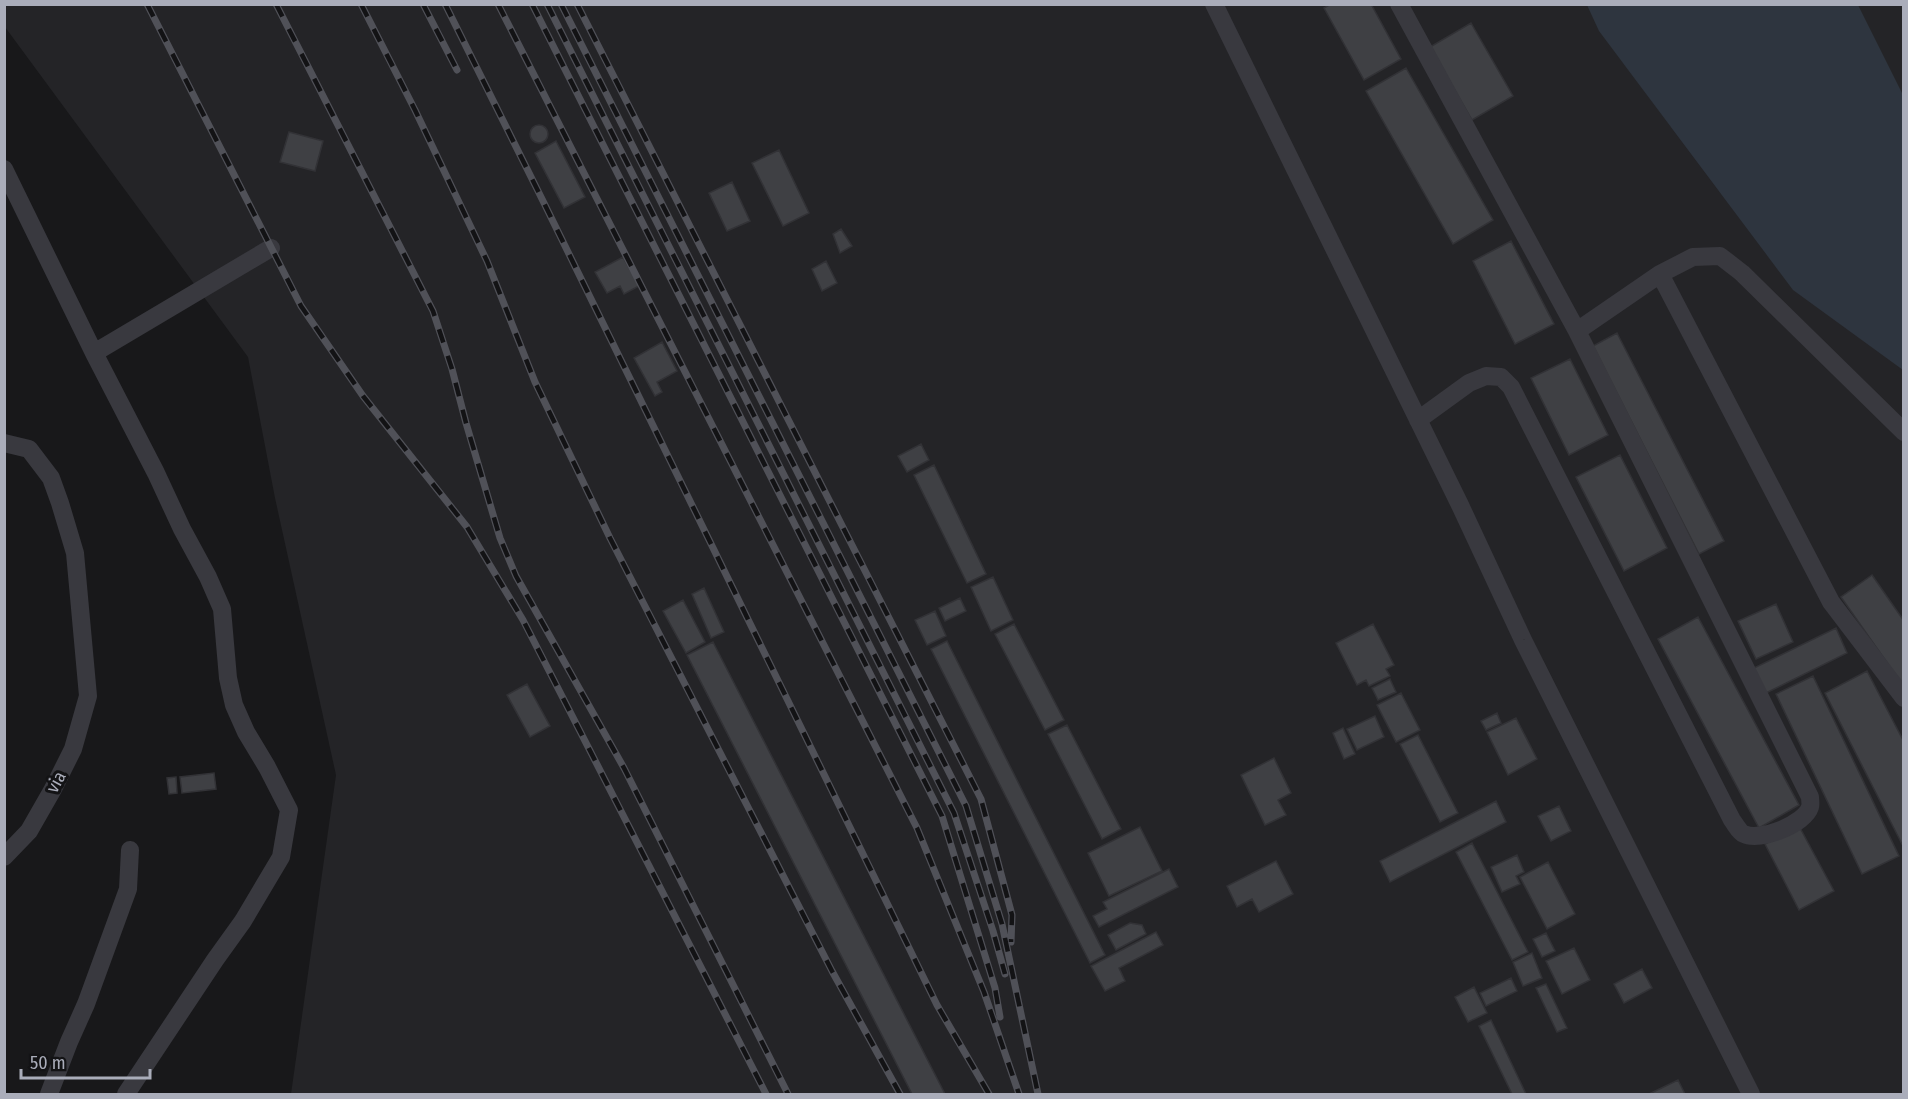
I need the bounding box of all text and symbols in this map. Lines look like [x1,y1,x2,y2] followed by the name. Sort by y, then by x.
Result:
[41,767,71,797] street label: via
[21,1042,150,1080] scale bar
[30,1052,66,1074] text: 50 m

